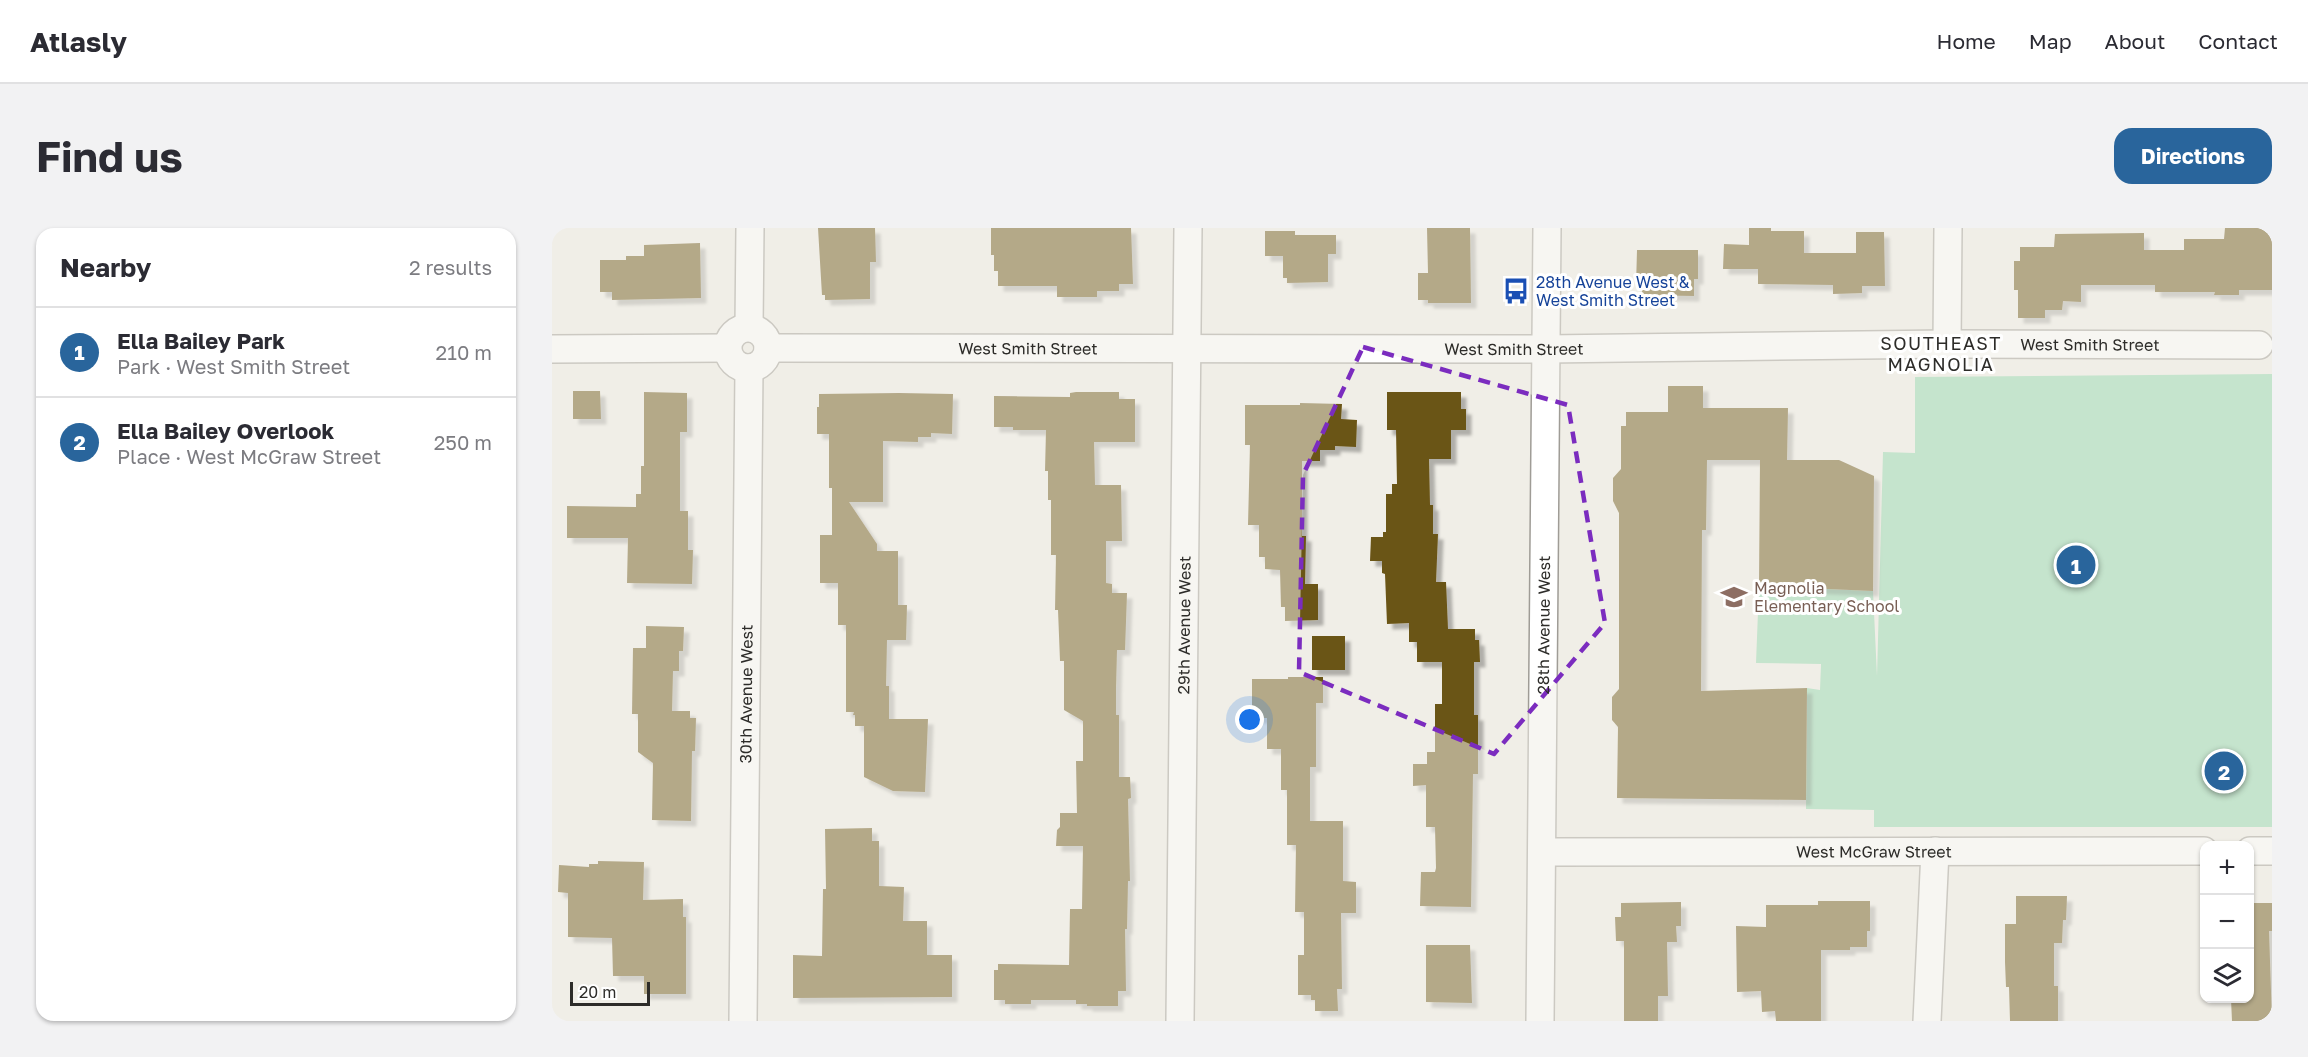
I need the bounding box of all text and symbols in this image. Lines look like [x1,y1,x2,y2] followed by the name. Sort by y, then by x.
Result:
[30,25,127,58] text: Atlasly
[1936,28,1996,54] text: Home
[2029,28,2072,54] text: Map
[2105,28,2165,54] text: About
[2198,28,2278,54] text: Contact
[2114,128,2272,184] button: Directions
[36,131,183,181] text: Find us
[60,252,151,283] text: Nearby
[409,255,492,279] text: 2 results
[1536,272,1690,310] place label: 28th Avenue West & West Smith Street
[1501,276,1531,306] bus stop icon: 28th Avenue West & West Smith Street
[117,327,285,354] text: Ella Bailey Park
[1880,332,2002,375] district label: SOUTHEAST MAGNOLIA
[2020,334,2160,355] street label: West Smith Street
[958,338,1098,358] street label: West Smith Street
[1444,339,1584,359] street label: West Smith Street
[74,340,85,364] text: 1
[436,340,492,364] text: 210 m
[117,354,350,378] text: Park · West Smith Street
[117,417,334,444] text: Ella Bailey Overlook
[73,430,86,454] text: 2
[434,430,492,454] text: 250 m
[117,444,381,468] text: Place · West McGraw Street
[2056,542,2096,588] pin: 1
[1173,556,1195,694] street label: 29th Avenue West
[1533,556,1554,694] street label: 28th Avenue West
[1754,578,1899,616] place label: Magnolia Elementary School
[1719,582,1749,612] school or university icon: Magnolia Elementary School
[735,624,757,764] street label: 30th Avenue West
[1235,705,1264,734] your location
[2204,748,2244,794] pin: 2
[1796,841,1952,862] street label: West McGraw Street
[2200,841,2254,1003] map controls
[2200,841,2254,895] button: +
[2200,895,2254,949] button: −
[2200,949,2254,1003] button: layers
[570,979,650,1006] scale bar
[579,982,616,1002] text: 20 m

